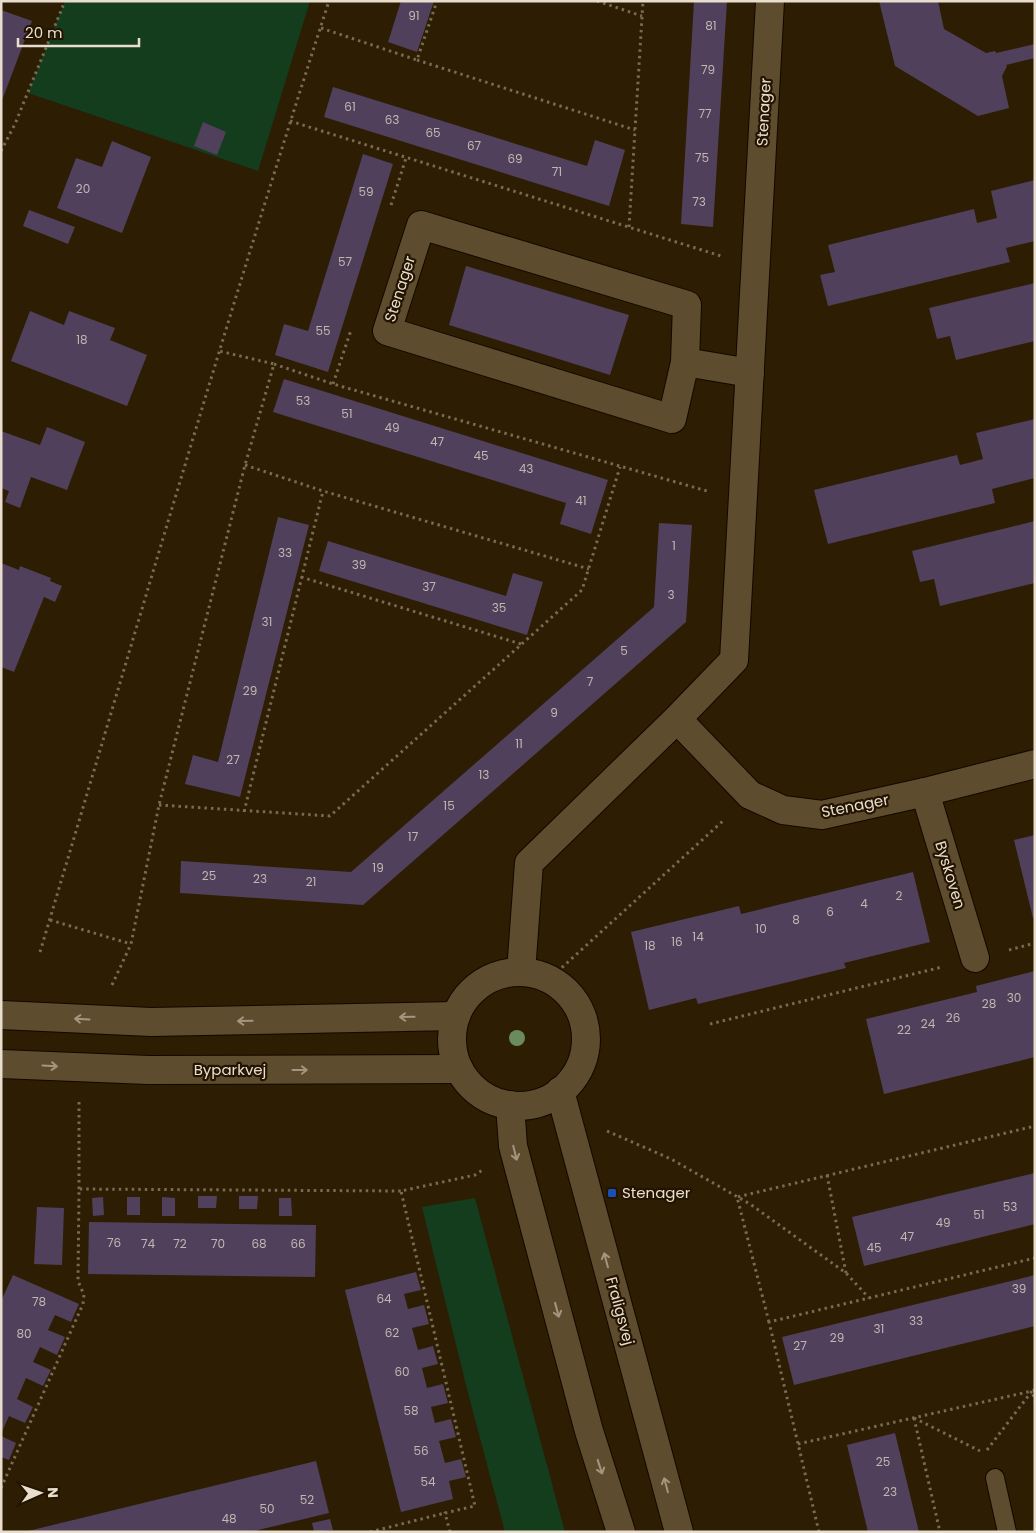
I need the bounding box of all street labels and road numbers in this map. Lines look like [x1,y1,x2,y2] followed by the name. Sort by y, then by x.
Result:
[751,77,776,147] street label: Stenager
[379,253,420,325] street label: Stenager
[819,789,891,822] street label: Stenager
[930,838,971,911] street label: Byskoven
[194,1059,266,1080] street label: Byparkvej
[601,1274,640,1347] street label: Fraligsvej

